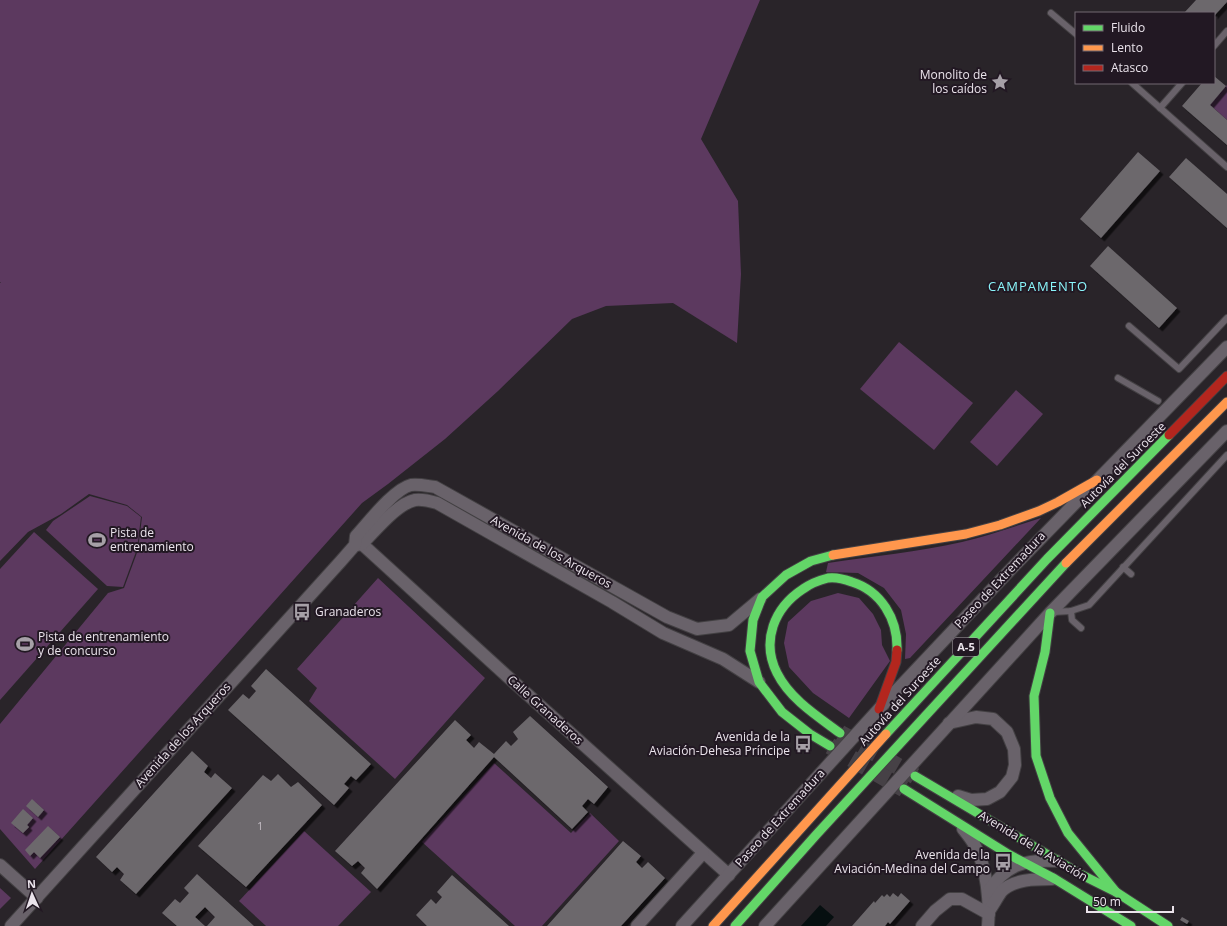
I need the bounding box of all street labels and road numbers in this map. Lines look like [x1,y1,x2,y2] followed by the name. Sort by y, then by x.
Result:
[1076,418,1170,511] street label: Autovía del Suroeste
[488,511,615,592] street label: Avenida de los Arqueros
[950,527,1049,632] street label: Paseo de Extremadura
[953,638,979,656] road number: A-5
[855,652,945,749] street label: Autovía del Suroeste
[504,671,587,748] street label: Calle Granaderos
[131,678,235,791] street label: Avenida de los Arqueros
[731,765,828,870] street label: Paseo de Extremadura
[976,806,1091,885] street label: Avenida de la Aviación

